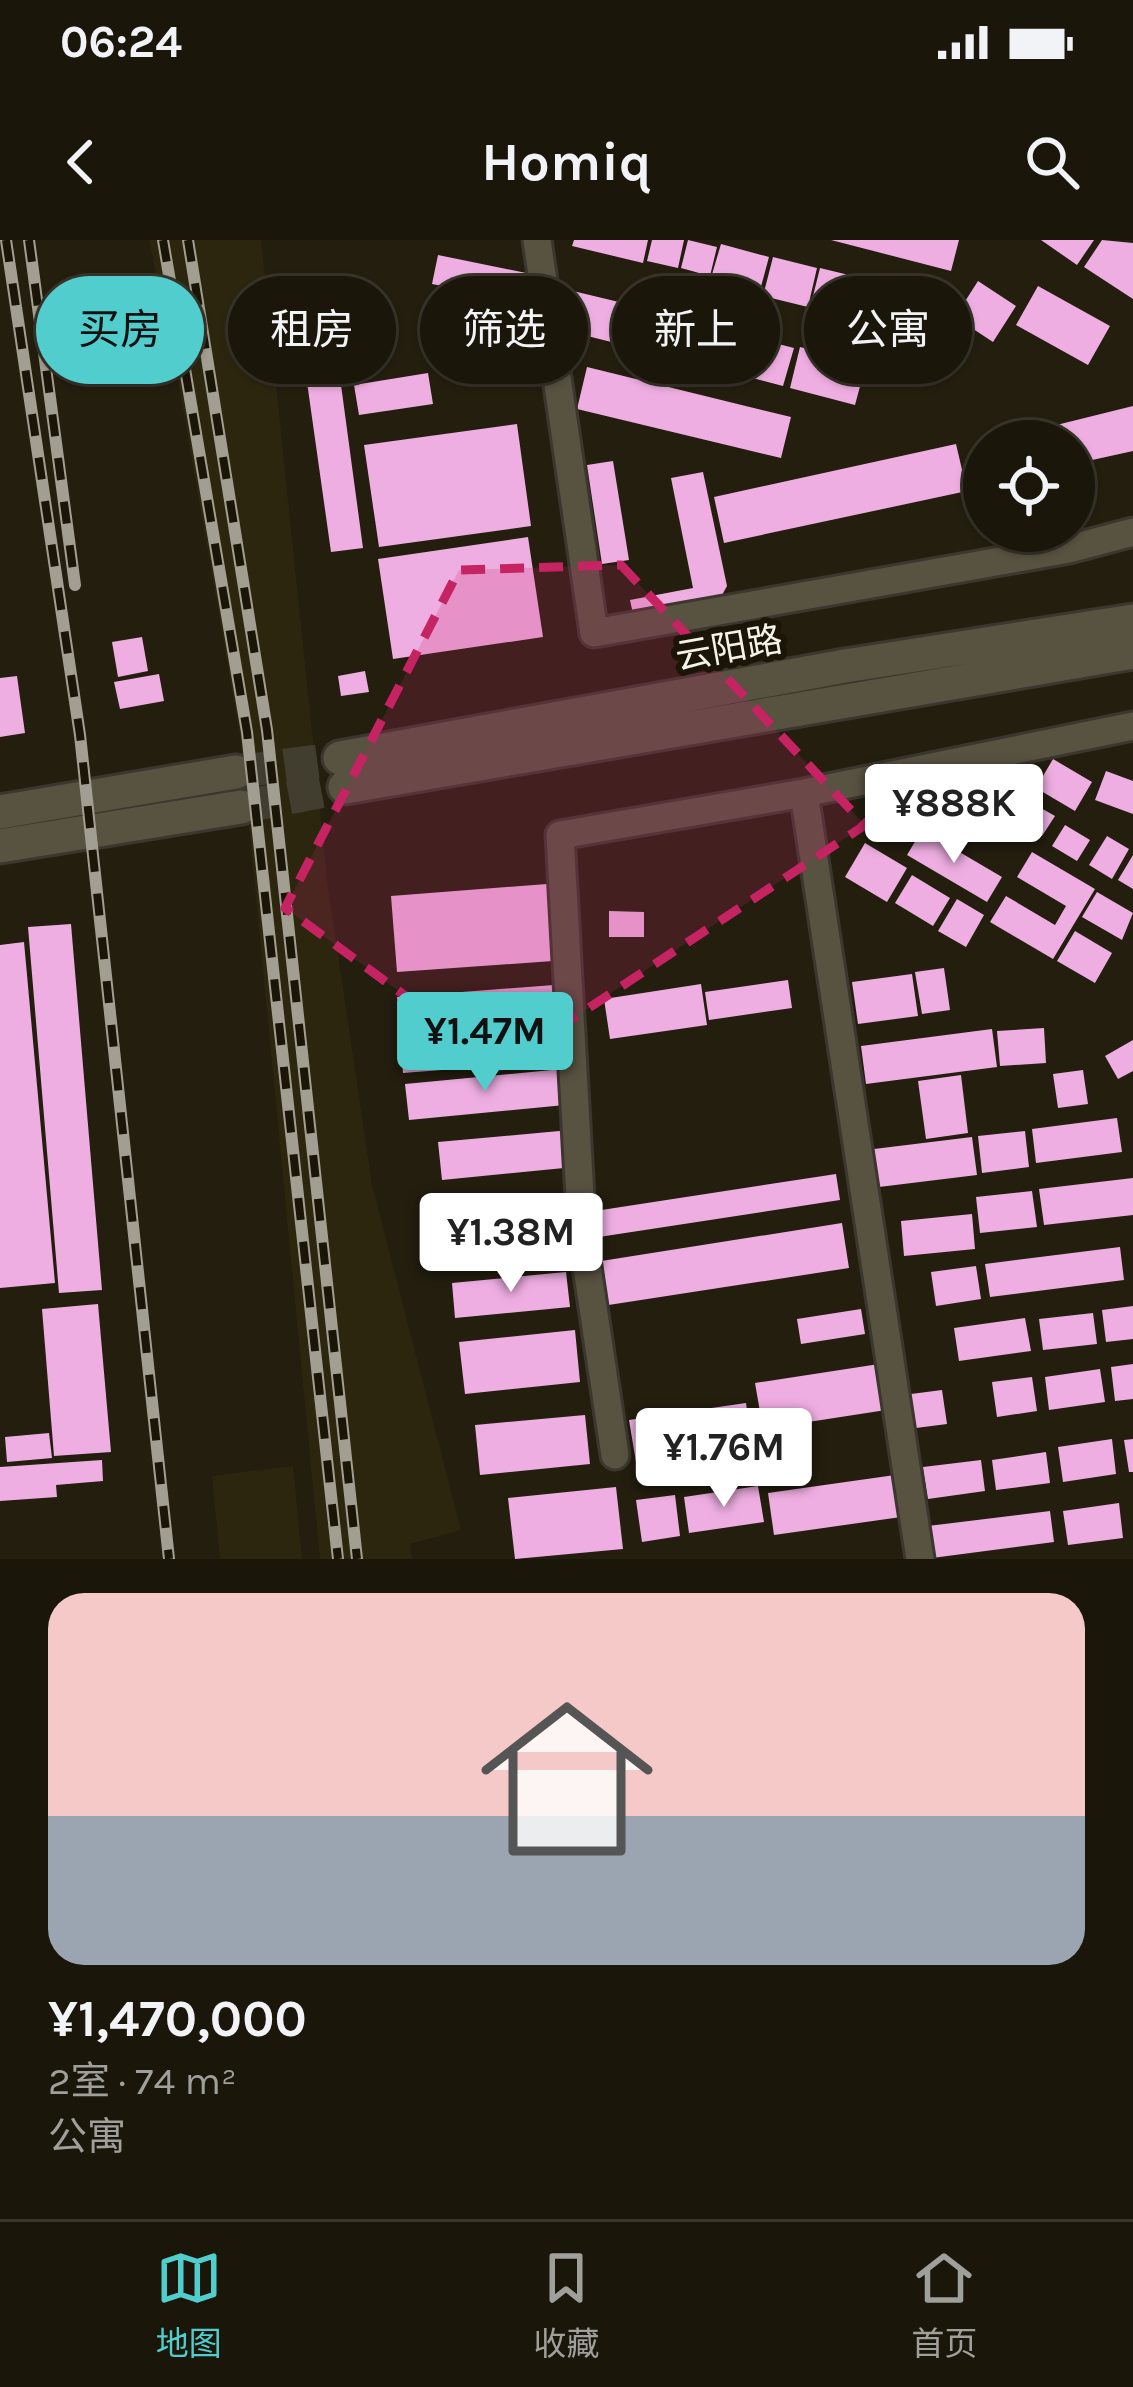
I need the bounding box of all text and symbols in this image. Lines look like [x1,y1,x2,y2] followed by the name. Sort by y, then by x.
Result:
[60,16,182,68] text: 06:24
[48,129,114,195] icon: back
[1019,129,1085,195] icon: search
[481,130,652,194] text: Homiq
[36,276,204,384] chip: 买房
[228,276,396,384] chip: 租房
[420,276,588,384] chip: 筛选
[612,276,780,384] chip: 新上
[804,276,972,384] chip: 公寓
[963,420,1095,552] map controls
[963,420,1095,552] button: locate
[672,618,786,678] street label: 云阳路
[870,764,1038,866] pin: ¥888K
[892,780,1016,826] text: ¥888K
[387,992,583,1094] pin: ¥1.47M
[424,1008,546,1054] text: ¥1.47M
[413,1193,609,1295] pin: ¥1.38M
[447,1209,575,1255] text: ¥1.38M
[626,1408,822,1510] pin: ¥1.76M
[663,1424,785,1470] text: ¥1.76M
[459,1671,675,1887] icon: home
[48,1989,307,2049] text: ¥1,470,000
[48,2058,237,2104] text: 2室 · 74 m²
[48,2114,126,2160] text: 公寓
[156,2245,222,2365] tab: 地图
[533,2245,599,2365] tab: 收藏
[911,2245,977,2365] tab: 首页

